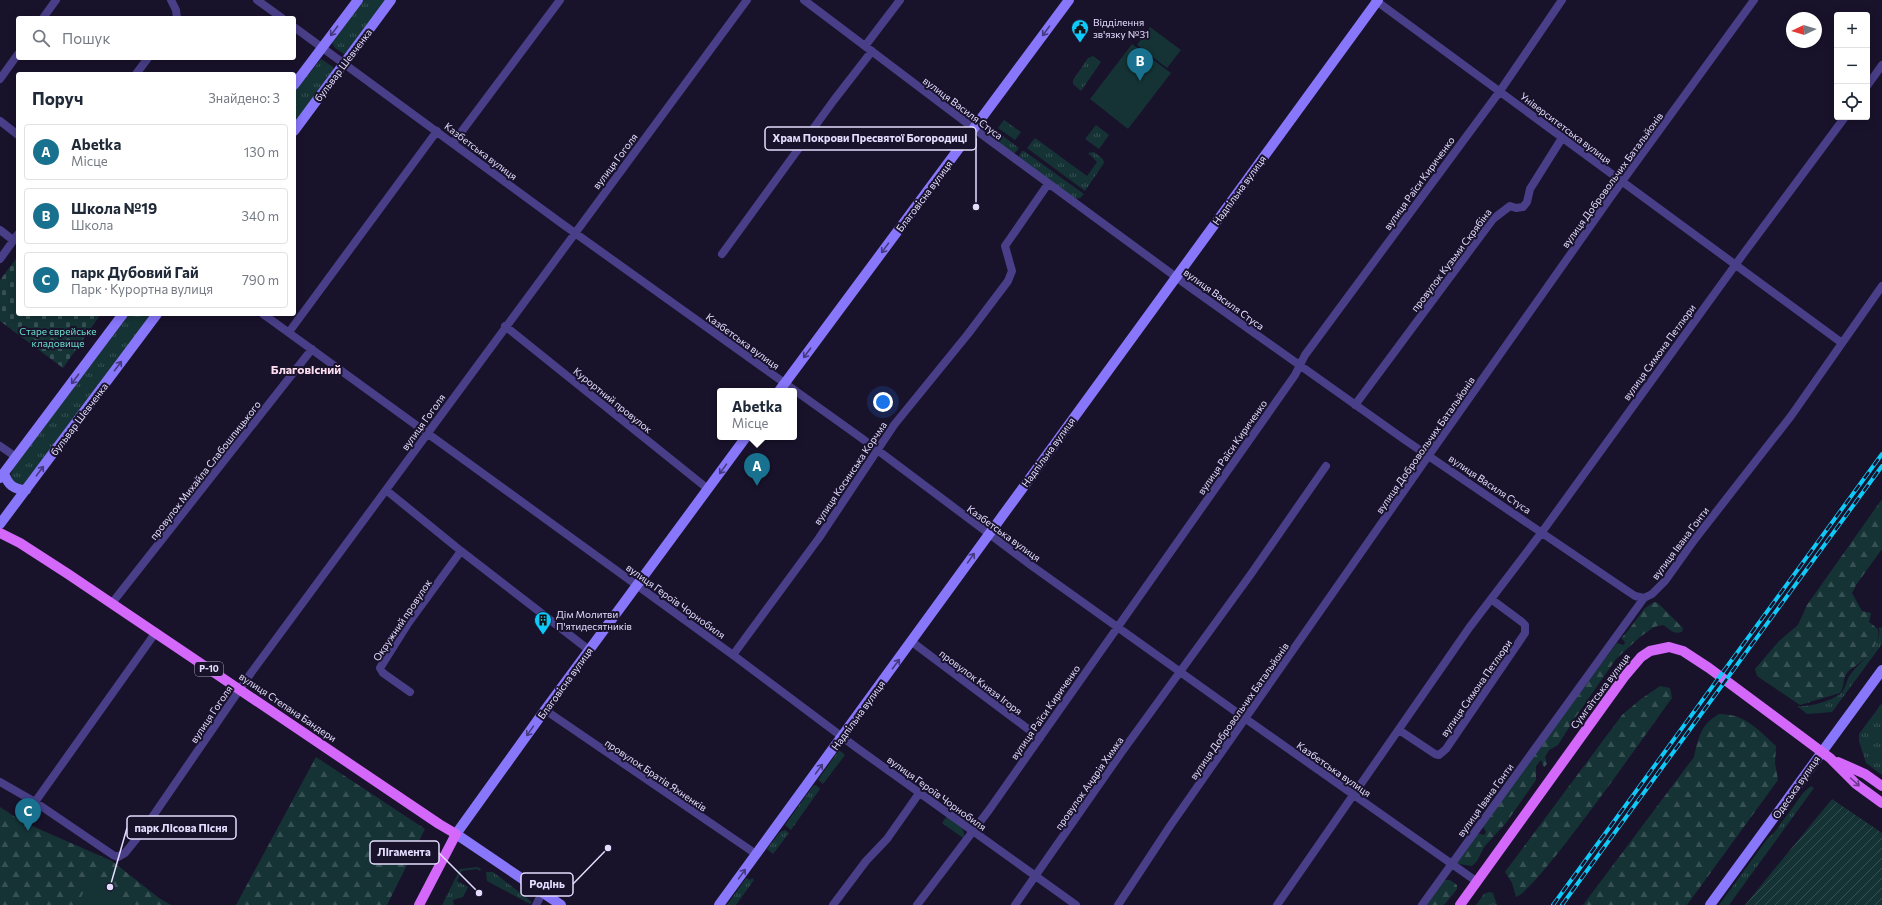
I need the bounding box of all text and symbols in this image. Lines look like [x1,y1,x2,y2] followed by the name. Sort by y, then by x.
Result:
[1786,12,1822,48] north arrow
[1834,12,1870,120] map controls
[1834,12,1870,48] button: +
[16,16,296,60] search box
[1093,16,1149,40] place label: Відділення зв'язку №31
[1070,18,1090,43] public building icon: Відділення зв'язку №31
[312,26,374,104] street label: бульвар Шевченка
[330,26,338,37] one-way arrow
[1041,26,1050,37] one-way arrow
[30,27,52,49] icon: search
[62,29,110,47] text: Пошук
[1127,48,1153,81] pin: B
[1834,48,1870,84] button: −
[921,74,1005,142] street label: вулиця Василя Стуса
[1834,84,1870,120] button: locate
[32,88,83,109] text: Поруч
[208,90,280,106] text: Знайдено: 3
[1518,90,1614,166] street label: Університетська вулиця
[1559,110,1665,250] street label: вулиця Добровольчих Батальйонів
[442,120,520,182] street label: Казбетська вулиця
[765,127,976,150] callout: Храм Покрови Пресвятої Богородиці
[590,131,640,191] street label: вулиця Гоголя
[773,131,967,144] text: Храм Покрови Пресвятої Богородиці
[1381,134,1457,232] street label: вулиця Раїси Кириченко
[71,135,121,153] text: Abetka
[41,144,51,160] text: A
[244,144,279,160] text: 130 m
[71,153,108,169] text: Місце
[1210,153,1268,227] street label: Надпільна вулиця
[893,158,955,234] street label: Благовісна вулиця
[71,199,157,217] text: Школа №19
[1408,206,1494,314] street label: провулок Кузьми Скрябіна
[42,208,50,224] text: B
[241,208,279,224] text: 340 m
[71,217,113,233] text: Школа
[881,243,889,254] one-way arrow
[71,263,199,281] text: парк Дубовий Гай
[1181,266,1267,332] street label: вулиця Василя Стуса
[42,272,50,288] text: C
[242,272,279,288] text: 790 m
[71,281,213,297] text: Парк · Курортна вулиця
[1620,302,1698,402] street label: вулиця Симона Петлюри
[704,310,782,372] street label: Казбетська вулиця
[19,325,97,349] park label: Старе єврейське кладовище
[803,347,812,358] one-way arrow
[114,361,122,372] one-way arrow
[271,362,341,376] district label: Благовісний
[571,365,655,436] street label: Курортний провулок
[71,373,79,384] one-way arrow
[1373,374,1477,516] street label: вулиця Добровольчих Батальйонів
[48,380,110,458] street label: бульвар Шевченка
[717,388,797,440] popup
[399,391,447,453] street label: вулиця Гоголя
[873,392,893,412] your location
[732,397,782,415] text: Abetka
[1195,397,1269,497] street label: вулиця Раїси Кириченко
[147,398,263,542] street label: провулок Михайла Слабошпицького
[732,415,768,431] text: Місце
[1019,415,1077,489] street label: Надпільна вулиця
[811,419,889,527] street label: вулиця Косинська Корчма
[1447,452,1533,516] street label: вулиця Василя Стуса
[744,453,770,486] pin: A
[719,463,727,474] one-way arrow
[36,465,45,476] one-way arrow
[965,502,1043,564] street label: Казбетська вулиця
[1649,504,1711,582] street label: вулиця Івана Гонти
[967,553,975,564] one-way arrow
[624,561,728,641] street label: вулиця Героїв Чорнобиля
[370,576,434,663] street label: Окружний провулок
[556,608,632,632] place label: Дім Молитви П'ятидесятників
[533,610,553,635] building icon: Дім Молитви П'ятидесятників
[1438,637,1514,739] street label: вулиця Симона Петлюри
[1187,640,1291,782] street label: вулиця Добровольчих Батальйонів
[535,645,595,721] street label: Благовісна вулиця
[937,647,1025,717] street label: провулок Князя Ігоря
[1568,651,1632,731] street label: Сумгаїтська вулиця
[891,658,900,669] one-way arrow
[195,662,223,676] road number: Р-10
[1008,662,1082,762] street label: вулиця Раїси Кириченко
[237,670,339,744] street label: вулиця Степана Бандери
[829,678,887,752] street label: Надпільна вулиця
[187,683,235,745] street label: вулиця Гоголя
[526,726,534,737] one-way arrow
[1052,734,1126,832] street label: провулок Андрія Химка
[603,736,709,814] street label: провулок Братів Яхненків
[1295,739,1373,799] street label: Казбетська вулиця
[885,753,989,833] street label: вулиця Героїв Чорнобиля
[1770,753,1822,821] street label: Одеська вулиця
[1454,761,1516,839] street label: вулиця Івана Гонти
[815,763,823,774] one-way arrow
[1850,777,1860,787] one-way arrow
[15,798,41,831] pin: C
[127,816,236,839] callout: парк Лісова Пісня
[134,821,228,834] text: парк Лісова Пісня
[370,841,439,864] callout: Лігамента
[377,845,431,858] text: Лігамента
[738,868,746,879] one-way arrow
[521,873,573,896] callout: Родінь
[529,877,565,890] text: Родінь

